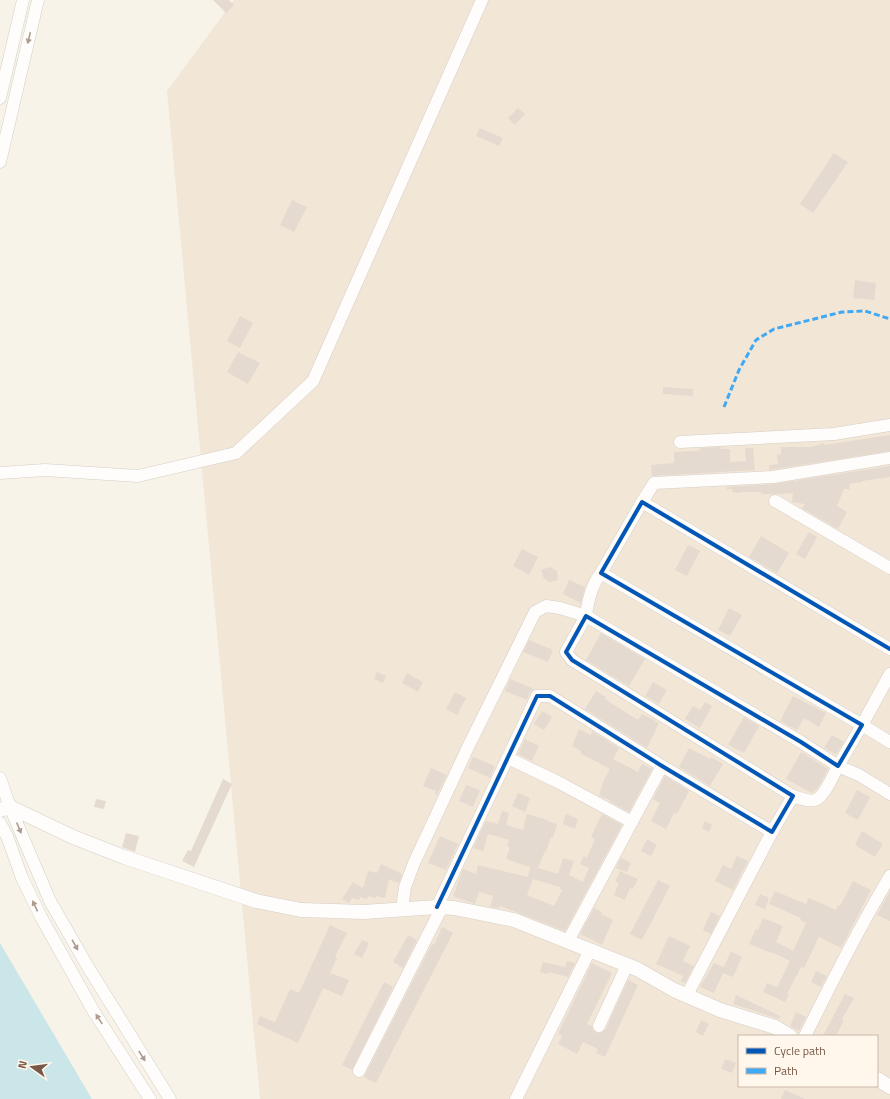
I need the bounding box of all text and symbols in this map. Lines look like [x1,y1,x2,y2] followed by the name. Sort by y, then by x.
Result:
[25,32,31,44] one-way arrow
[16,822,22,833] one-way arrow
[32,900,38,911] one-way arrow
[72,939,79,951] one-way arrow
[95,1014,103,1024] one-way arrow
[738,1035,878,1087] legend
[774,1041,826,1060] text: Cycle path
[12,1047,52,1087] north arrow
[138,1051,146,1061] one-way arrow
[14,1059,31,1070] text: N
[774,1061,798,1080] text: Path

